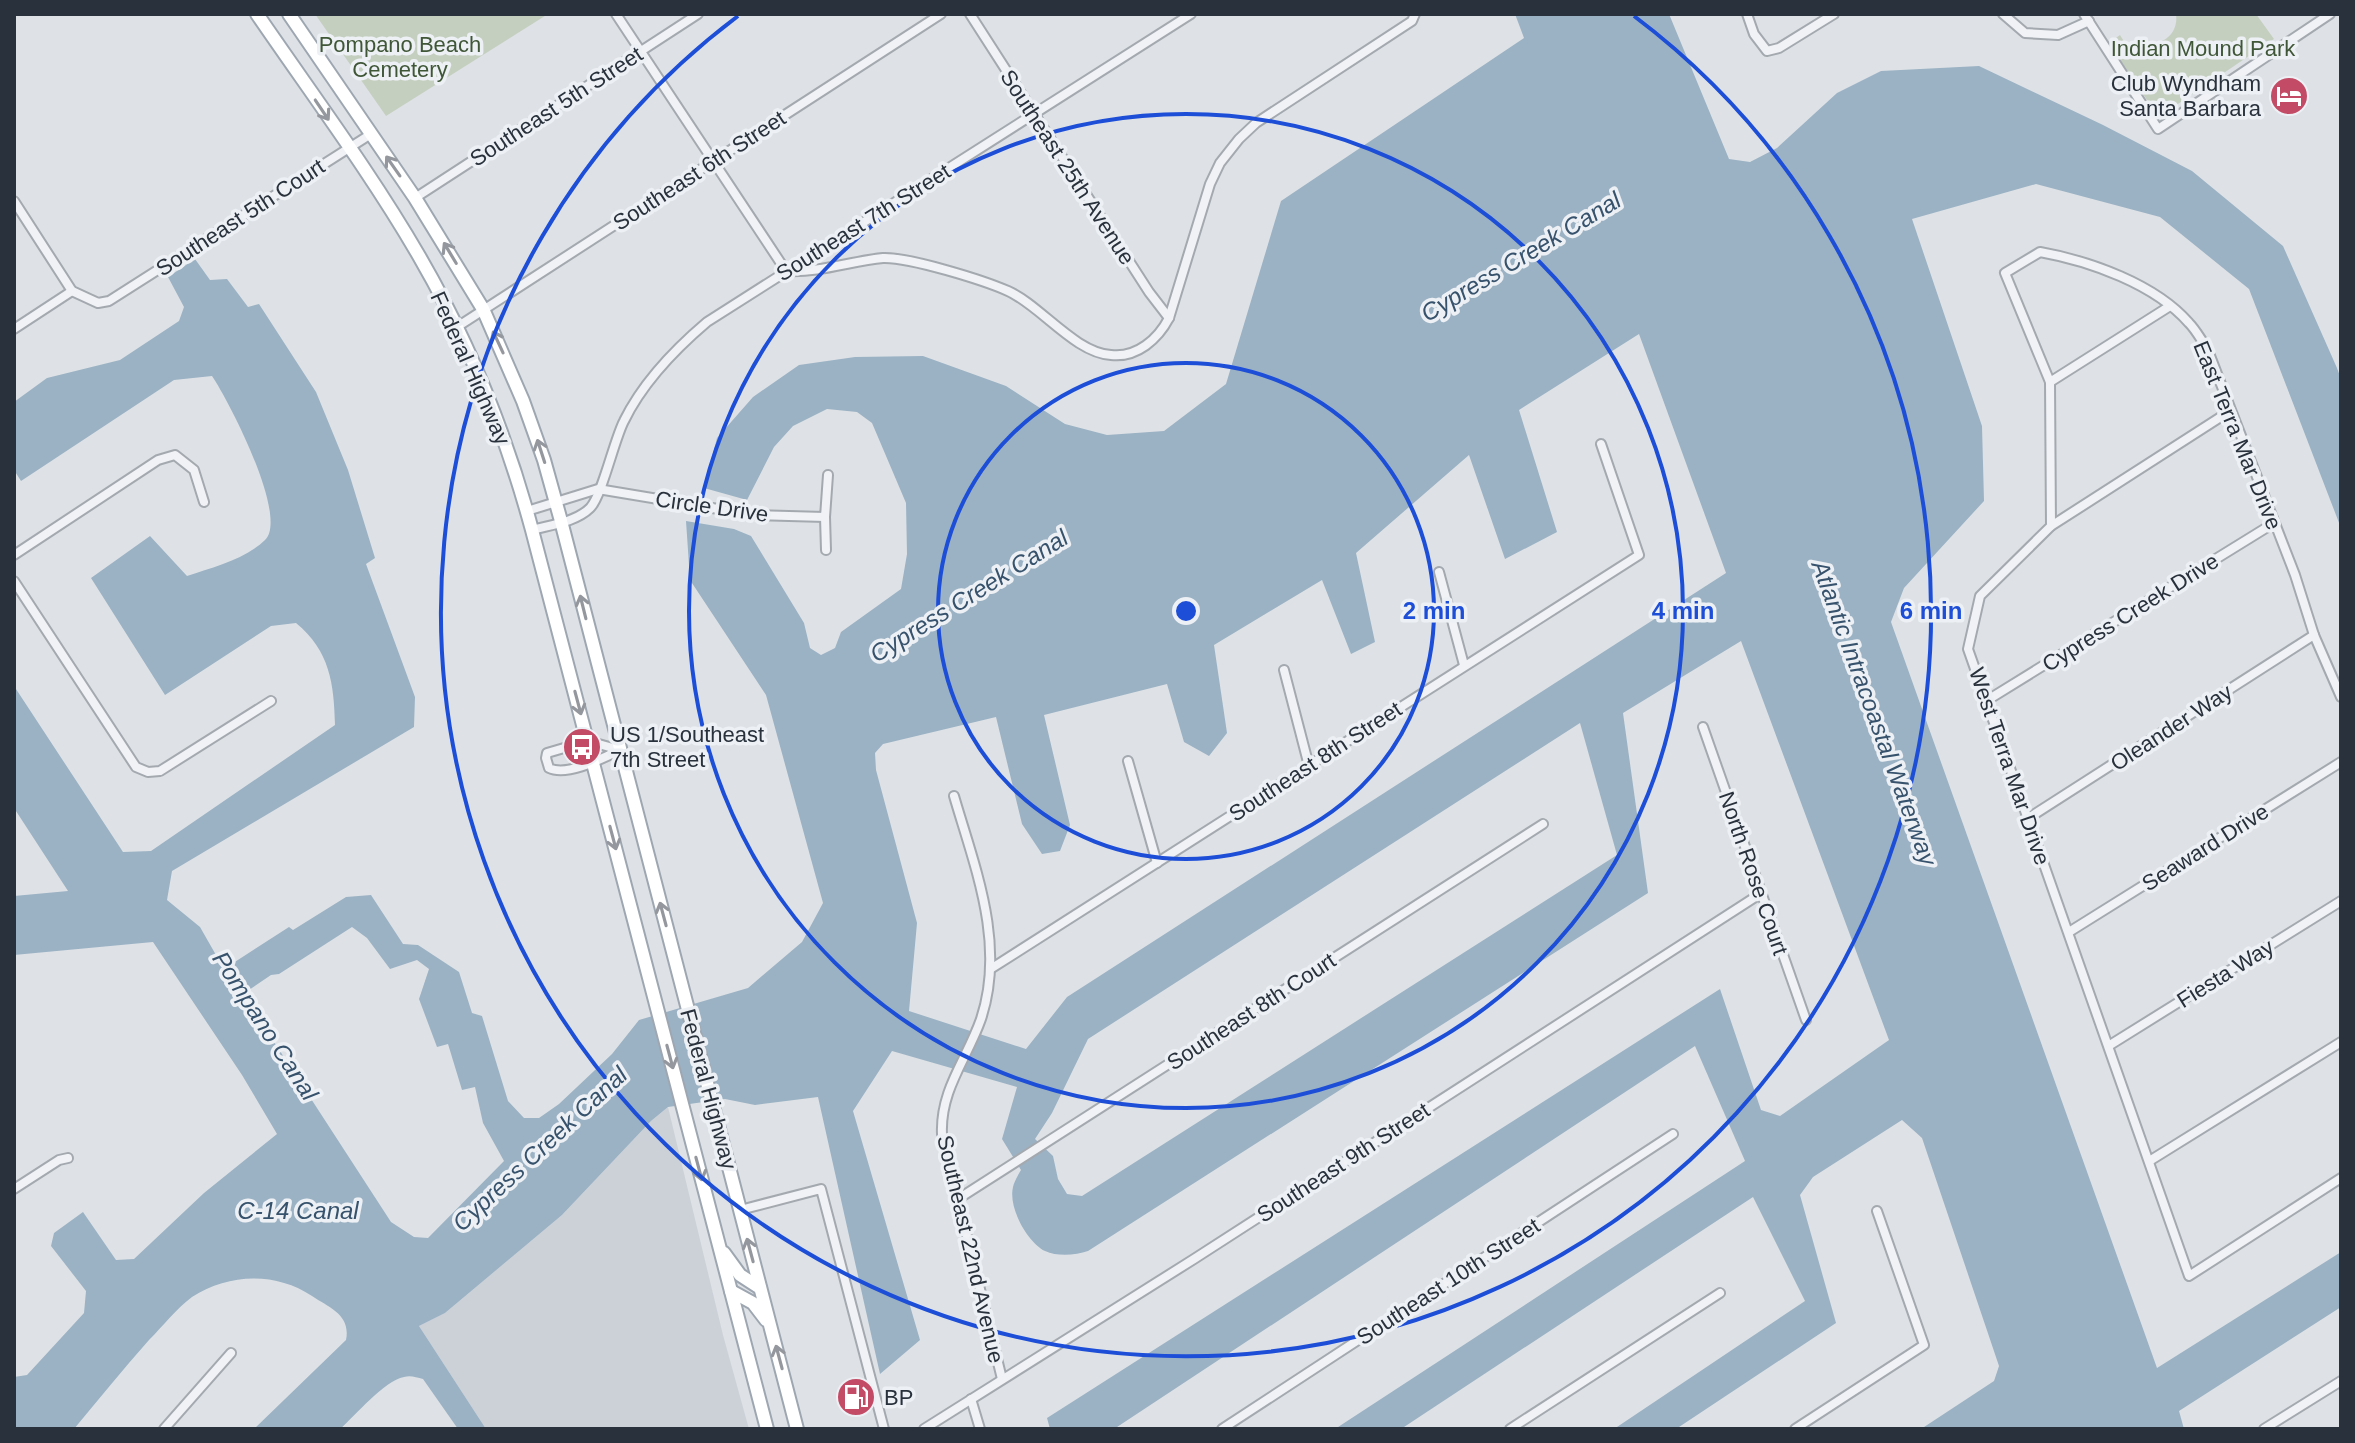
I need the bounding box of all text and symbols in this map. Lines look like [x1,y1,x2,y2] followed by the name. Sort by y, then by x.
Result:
[319,32,481,82] park label: Pompano Beach Cemetery
[2111,36,2296,61] park label: Indian Mound Park
[465,41,647,172] street label: Southeast 5th Street
[995,65,1140,269] street label: Southeast 25th Avenue
[2111,71,2262,121] place label: Club Wyndham Santa Barbara
[2268,75,2310,117] hotel icon: Club Wyndham Santa Barbara
[314,98,330,120] one-way arrow
[608,105,790,236] street label: Southeast 6th Street
[151,154,329,281] street label: Southeast 5th Court
[385,155,401,177] one-way arrow
[772,159,955,286] street label: Southeast 7th Street
[1416,186,1626,327] water label: Cypress Creek Canal
[442,242,458,265] one-way arrow
[426,288,516,449] street label: Federal Highway
[490,330,505,354] one-way arrow
[2188,337,2287,533] street label: East Terra Mar Drive
[532,439,547,464] one-way arrow
[654,486,770,527] street label: Circle Drive
[865,523,1073,667] water label: Cypress Creek Canal
[2038,548,2223,677] street label: Cypress Creek Drive
[1806,555,1943,871] water label: Atlantic Intracoastal Waterway
[574,595,589,621] one-way arrow
[1172,597,1200,625] centre of rings
[1403,597,1465,624] text: 2 min
[1652,597,1714,624] text: 4 min
[1900,597,1962,624] text: 6 min
[1964,664,2055,868] street label: West Terra Mar Drive
[2106,679,2237,776] street label: Oleander Way
[571,689,586,715] one-way arrow
[1224,696,1406,827] street label: Southeast 8th Street
[610,722,764,772] place label: US 1/Southeast 7th Street
[561,726,603,768] bus stop icon: US 1/Southeast 7th Street
[1714,788,1793,958] street label: North Rose Court
[2137,799,2273,896] street label: Seaward Drive
[607,825,622,851] one-way arrow
[654,902,669,928] one-way arrow
[2172,934,2278,1013] street label: Fiesta Way
[207,946,324,1106] water label: Pompano Canal
[1162,948,1340,1075] street label: Southeast 8th Court
[675,1006,742,1172] street label: Federal Highway
[664,1043,679,1069] one-way arrow
[447,1061,633,1236] water label: Cypress Creek Canal
[1252,1097,1434,1228] street label: Southeast 9th Street
[932,1133,1009,1366] street label: Southeast 22nd Avenue
[693,1155,708,1181] one-way arrow
[237,1197,359,1224] water label: C-14 Canal
[1352,1213,1544,1350] street label: Southeast 10th Street
[742,1237,757,1263] one-way arrow
[770,1345,785,1371] one-way arrow
[835,1376,877,1418] fuel station icon: BP
[884,1385,913,1410] place label: BP

